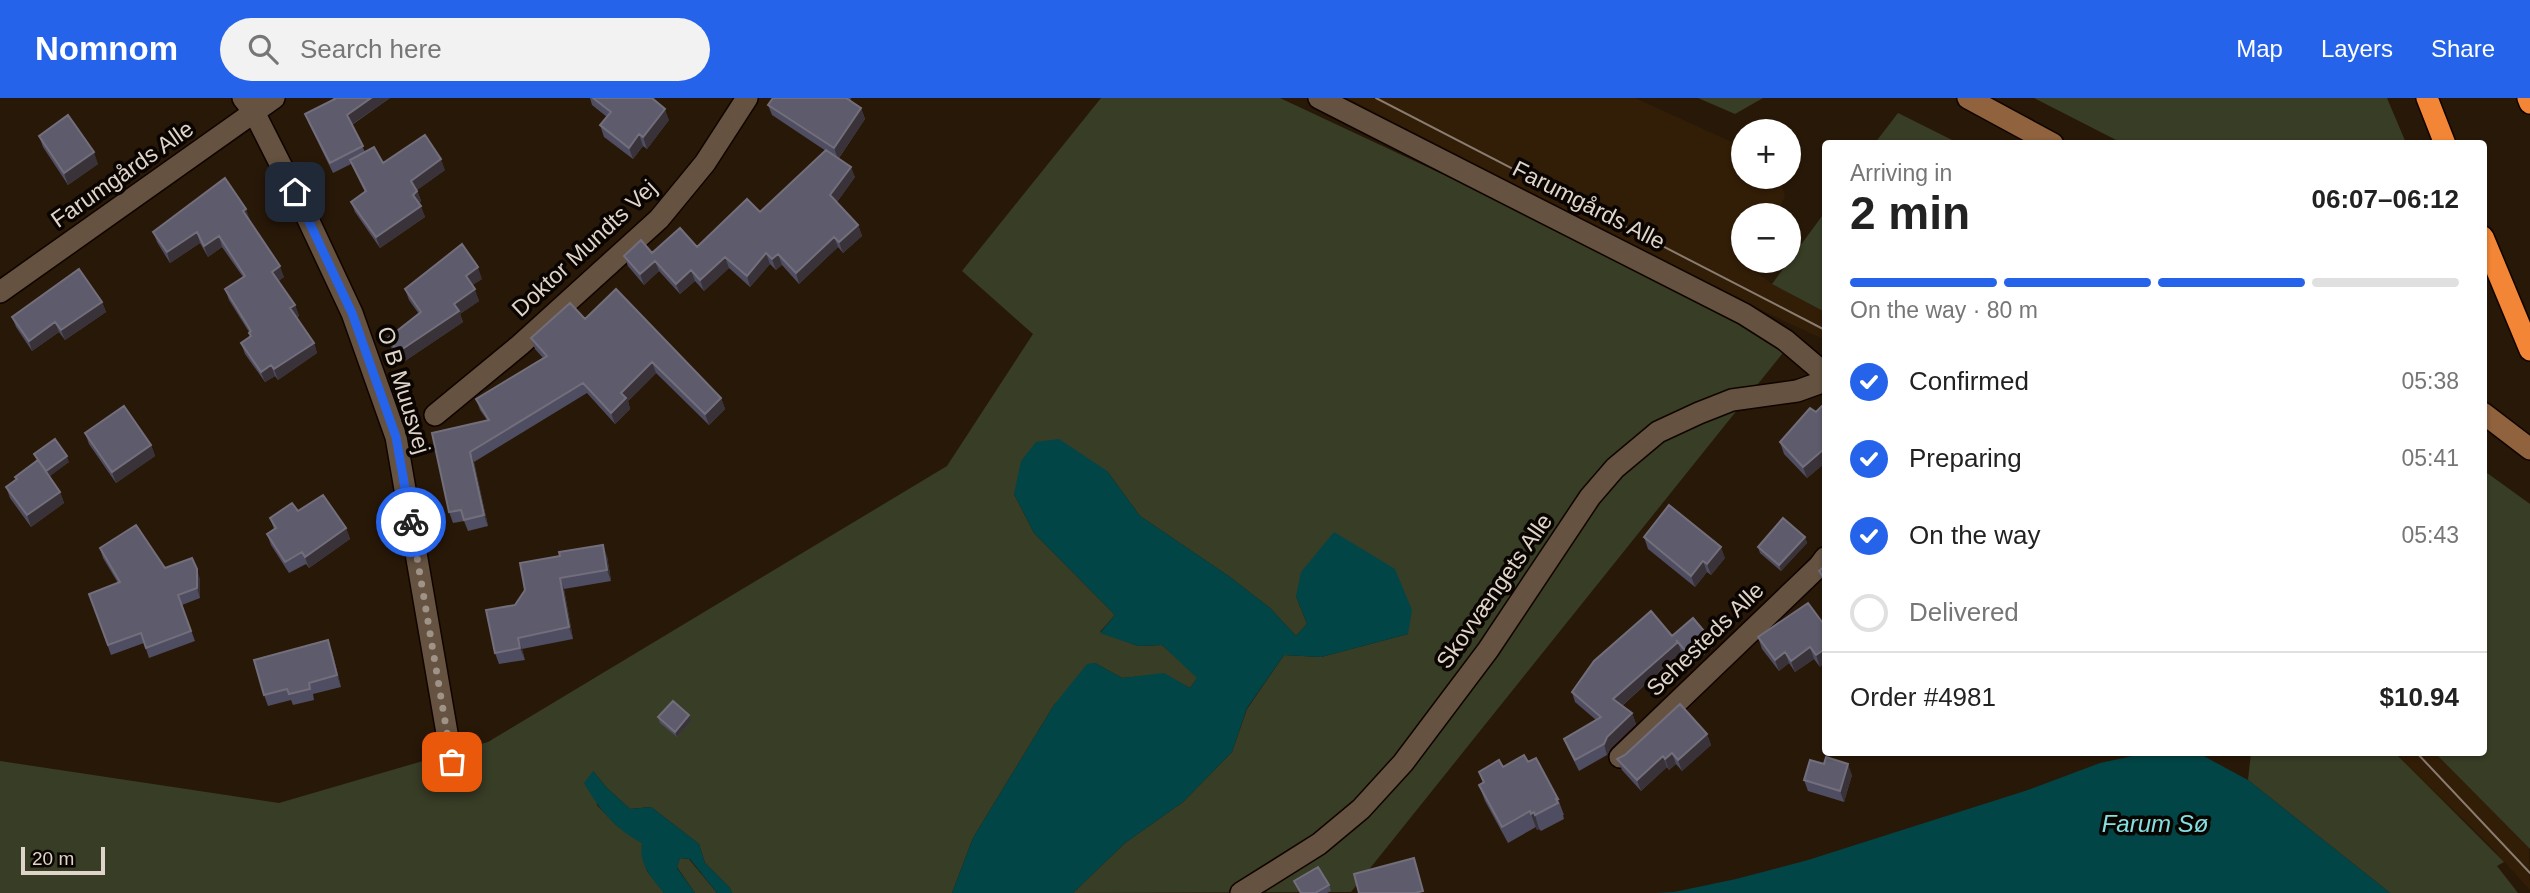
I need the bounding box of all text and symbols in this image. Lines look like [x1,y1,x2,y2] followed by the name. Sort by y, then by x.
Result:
[220,18,710,81] search box
[35,30,178,67] text: Nomnom
[244,30,282,68] icon: search
[300,34,442,64] text: Search here
[2236,35,2283,62] text: Map
[2321,35,2393,62] text: Layers
[2431,35,2495,62] text: Share
[46,115,198,233] street label: Farumgårds Alle
[1731,119,1801,273] map controls
[1731,119,1801,189] button: +
[1508,155,1670,255] street label: Farumgårds Alle
[1850,160,1952,186] text: Arriving in
[265,162,325,222] pin
[276,173,314,211] icon: home
[506,174,662,322] street label: Doktor Mundts Vej
[2312,184,2459,214] text: 06:07–06:12
[1850,187,1970,239] text: 2 min
[1731,203,1801,273] button: −
[1850,297,2038,323] text: On the way · 80 m
[372,323,436,457] street label: O B Muusvej
[1850,363,1888,401] icon: check
[1909,366,2029,396] text: Confirmed
[2401,368,2459,394] text: 05:38
[1850,440,1888,478] icon: check
[1909,443,2022,473] text: Preparing
[2401,445,2459,471] text: 05:41
[376,487,446,557] courier
[392,503,430,541] icon: bike
[1431,509,1557,673] street label: Skovvængets Alle
[1850,517,1888,555] icon: check
[1909,520,2041,550] text: On the way
[2401,522,2459,548] text: 05:43
[1641,577,1769,701] street label: Sehesteds Alle
[1909,597,2019,627] text: Delivered
[1850,682,1996,712] text: Order #4981
[2379,682,2459,712] text: $10.94
[422,732,482,792] pin
[433,743,471,781] icon: bag
[2102,810,2209,837] water label: Farum Sø
[21,844,105,876] scale bar
[32,848,74,869] text: 20 m

